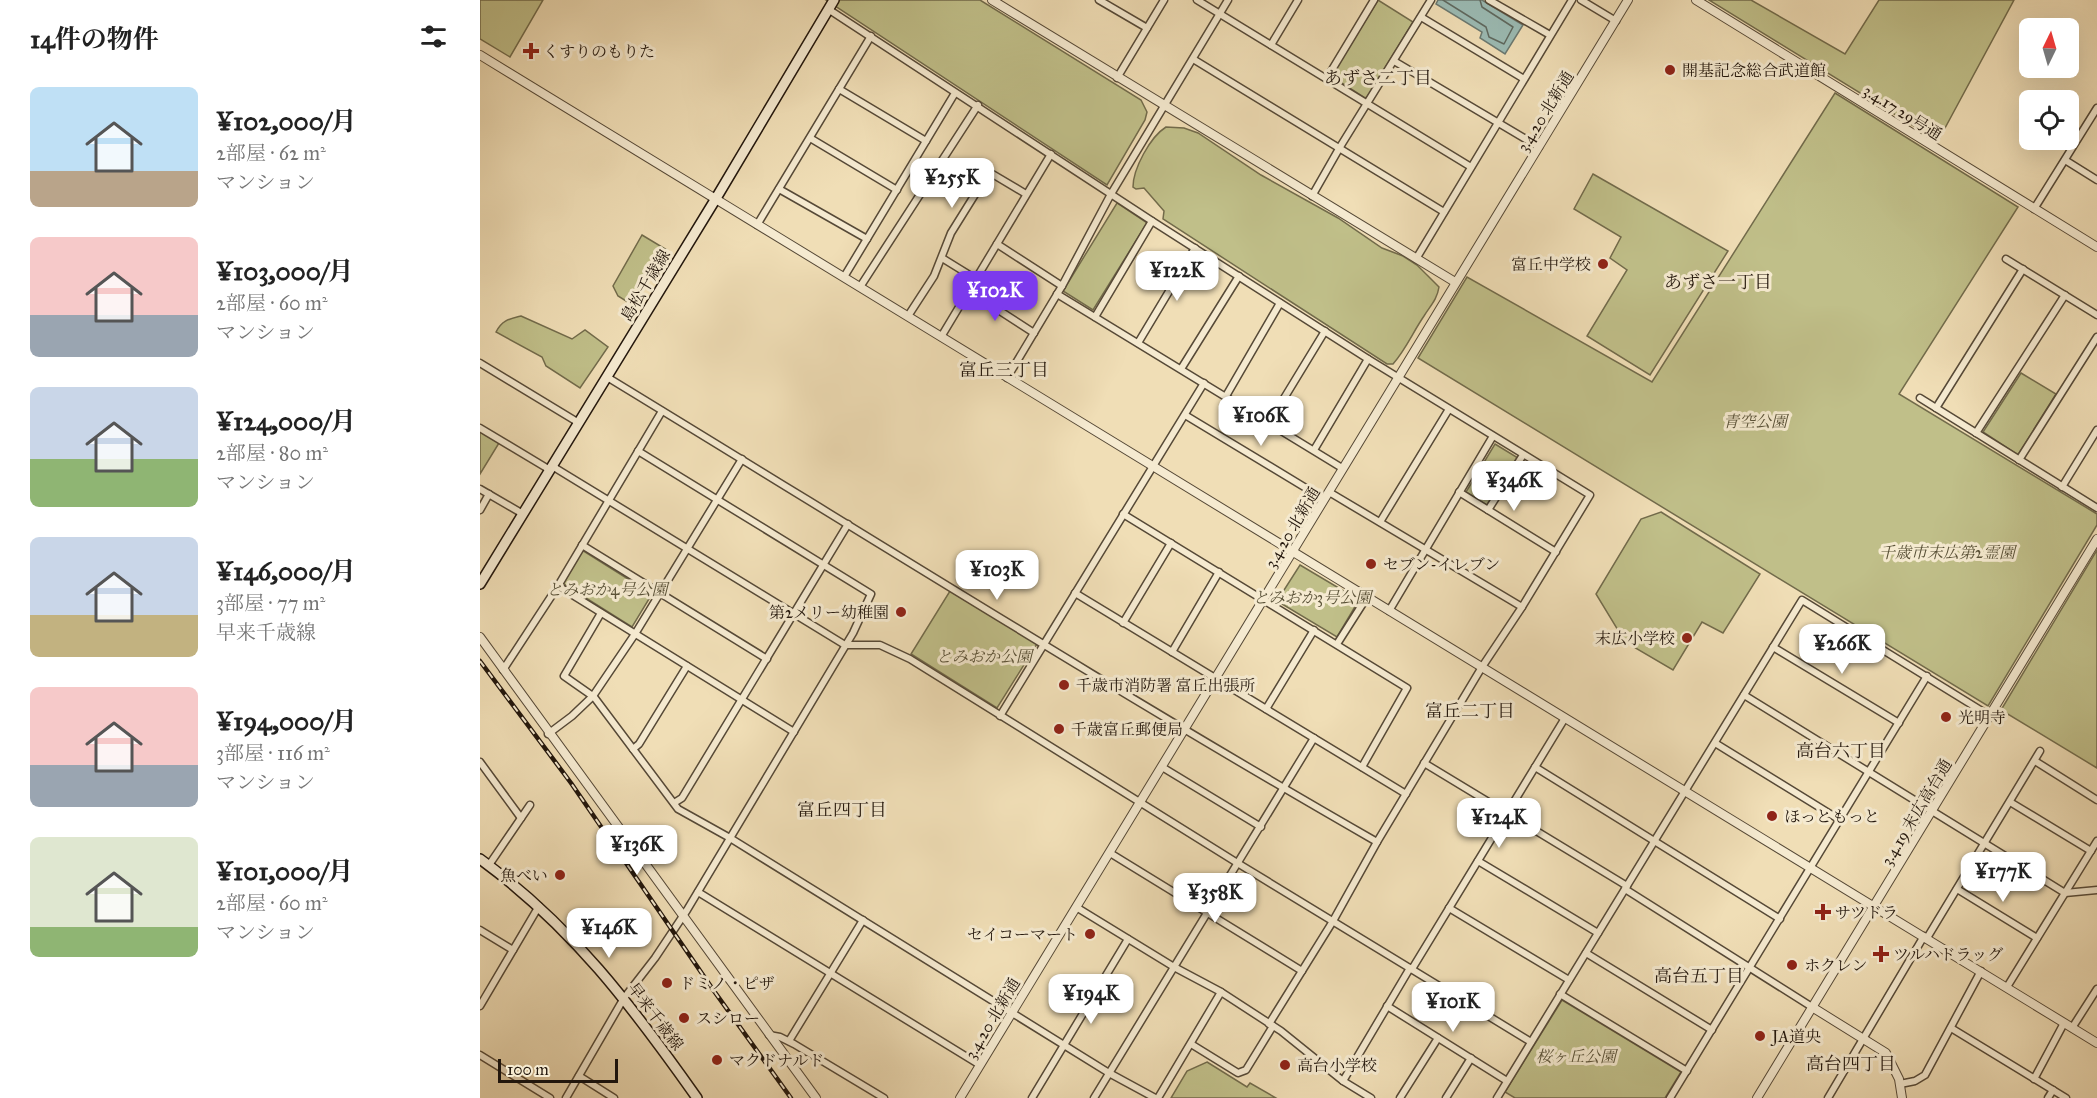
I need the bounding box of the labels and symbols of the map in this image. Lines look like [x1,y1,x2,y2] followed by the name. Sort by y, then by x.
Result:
[2019,18,2079,78] north arrow
[543,42,655,61] place label: くすりのもりた
[524,44,538,58] marker: くすりのもりた
[1682,61,1826,80] place label: 開基記念総合武道館
[1663,63,1677,77] marker: 開基記念総合武道館
[1324,67,1432,89] district label: あずさ二丁目
[1513,68,1578,155] street label: 3.4.20 北新通
[1860,81,1946,144] street label: 3.4.17 29号通
[910,158,994,209] pin: ¥255K
[617,246,674,324] street label: 島松千歳線
[1135,251,1219,302] pin: ¥122K
[1511,255,1591,274] place label: 富丘中学校
[1596,257,1610,271] marker: 富丘中学校
[953,271,1037,322] pin: ¥102K
[1664,271,1772,293] district label: あずさ一丁目
[959,359,1049,381] district label: 富丘三丁目
[1219,396,1303,447] pin: ¥106K
[1723,412,1790,431] park label: 青空公園
[1472,461,1556,512] pin: ¥346K
[1261,483,1324,571] street label: 3.4.20 北新通
[1879,543,2018,562] park label: 千歳市末広第2霊園
[955,550,1039,601] pin: ¥103K
[1383,555,1500,574] place label: セブン-イレブン
[1364,557,1378,571] marker: セブン-イレブン
[547,580,670,599] park label: とみおか4号公園
[1253,588,1374,607] park label: とみおか3号公園
[769,603,889,622] place label: 第2メリー幼稚園
[894,605,908,619] marker: 第2メリー幼稚園
[1800,624,1884,675] pin: ¥266K
[1595,629,1675,648] place label: 末広小学校
[1680,631,1694,645] marker: 末広小学校
[936,647,1035,666] park label: とみおか公園
[1076,676,1255,695] place label: 千歳市消防署 富丘出張所
[1057,678,1071,692] marker: 千歳市消防署 富丘出張所
[1425,700,1515,722] district label: 富丘二丁目
[1958,708,2006,727] place label: 光明寺
[1939,710,1953,724] marker: 光明寺
[1071,720,1183,739] place label: 千歳富丘郵便局
[1052,722,1066,736] marker: 千歳富丘郵便局
[1796,740,1886,762] district label: 高台六丁目
[1877,756,1956,869] street label: 3.4.19 末広高台通
[1457,798,1541,849] pin: ¥124K
[797,799,887,821] district label: 富丘四丁目
[1784,807,1880,826] place label: ほっともっと
[1765,809,1779,823] marker: ほっともっと
[595,825,679,876] pin: ¥136K
[1961,852,2045,903] pin: ¥177K
[500,866,548,885] place label: 魚べい
[553,868,567,882] marker: 魚べい
[1173,873,1257,924] pin: ¥358K
[1835,903,1898,922] place label: サツドラ
[1816,905,1830,919] marker: サツドラ
[567,908,651,959] pin: ¥146K
[967,925,1078,944] place label: セイコーマート
[1083,927,1097,941] marker: セイコーマート
[1893,945,2003,964] place label: ツルハドラッグ
[1874,947,1888,961] marker: ツルハドラッグ
[1804,956,1868,975] place label: ホクレン
[1785,958,1799,972] marker: ホクレン
[1654,965,1744,987] district label: 高台五丁目
[679,974,775,993] place label: ドミノ・ピザ
[961,974,1024,1062] street label: 3.4.20 北新通
[1049,974,1133,1025] pin: ¥194K
[660,976,674,990] marker: ドミノ・ピザ
[624,979,687,1054] street label: 早来千歳線
[1411,982,1495,1033] pin: ¥101K
[696,1009,760,1028] place label: スシロー
[677,1011,691,1025] marker: スシロー
[1770,1027,1821,1047] place label: JA道央
[1753,1029,1767,1043] marker: JA道央
[1536,1047,1619,1066] park label: 桜ヶ丘公園
[729,1051,824,1070] place label: マクドナルド
[710,1053,724,1067] marker: マクドナルド
[1806,1053,1896,1075] district label: 高台四丁目
[498,1056,618,1084] scale bar
[1297,1056,1377,1075] place label: 高台小学校
[1278,1058,1292,1072] marker: 高台小学校

